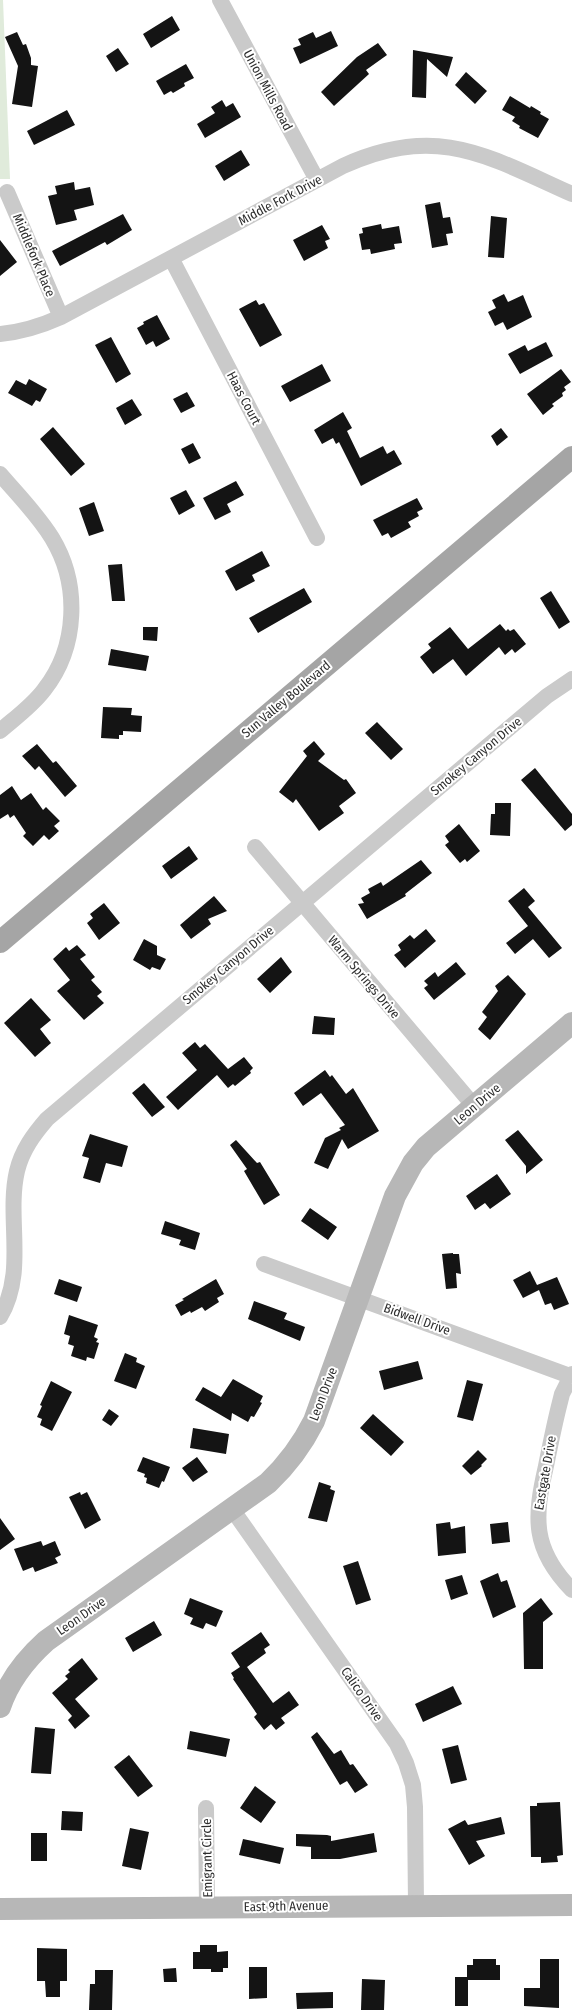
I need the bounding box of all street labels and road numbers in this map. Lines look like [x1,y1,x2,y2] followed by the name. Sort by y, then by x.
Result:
[240,47,296,133] street label: Union Mills Road
[236,172,324,228] street label: Middle Fork Drive
[10,211,58,299] street label: Middlefork Place
[224,369,265,428] street label: Haas Court
[239,658,333,740] street label: Sun Valley Boulevard
[427,714,525,798] street label: Smokey Canyon Drive
[179,923,277,1007] street label: Smokey Canyon Drive
[325,933,403,1021] street label: Warm Springs Drive
[451,1080,503,1128] street label: Leon Drive
[382,1300,452,1338] street label: Bidwell Drive
[306,1365,340,1423] street label: Leon Drive
[531,1435,559,1511] street label: Eastgate Drive
[54,1594,108,1638] street label: Leon Drive
[338,1664,386,1724] street label: Calico Drive
[199,1818,215,1898] street label: Emigrant Circle
[244,1898,328,1914] street label: East 9th Avenue

